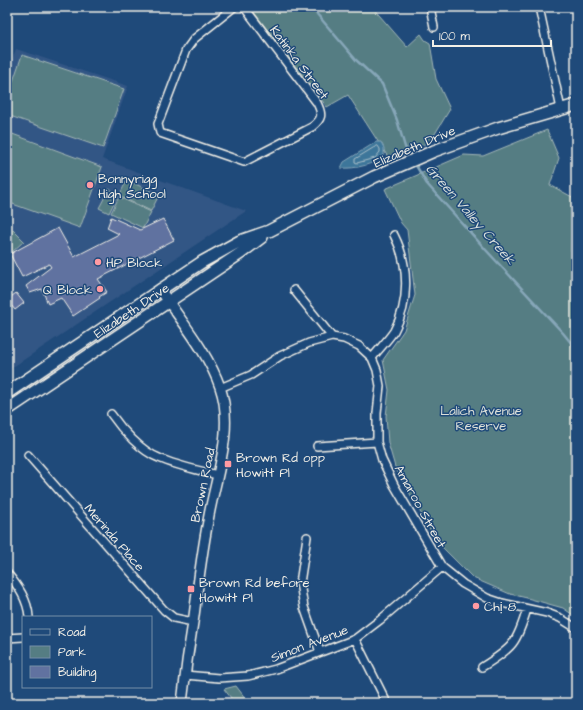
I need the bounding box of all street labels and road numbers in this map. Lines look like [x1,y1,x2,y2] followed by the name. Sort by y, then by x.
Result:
[265,22,333,104] street label: Katinka Street
[371,122,458,172] street label: Elizabeth Drive
[90,279,173,343] street label: Elizabeth Drive
[186,446,220,524] street label: Brown Road
[390,462,451,552] street label: Amaroo Street
[80,500,149,575] street label: Merinda Place
[268,621,351,667] street label: Simon Avenue

